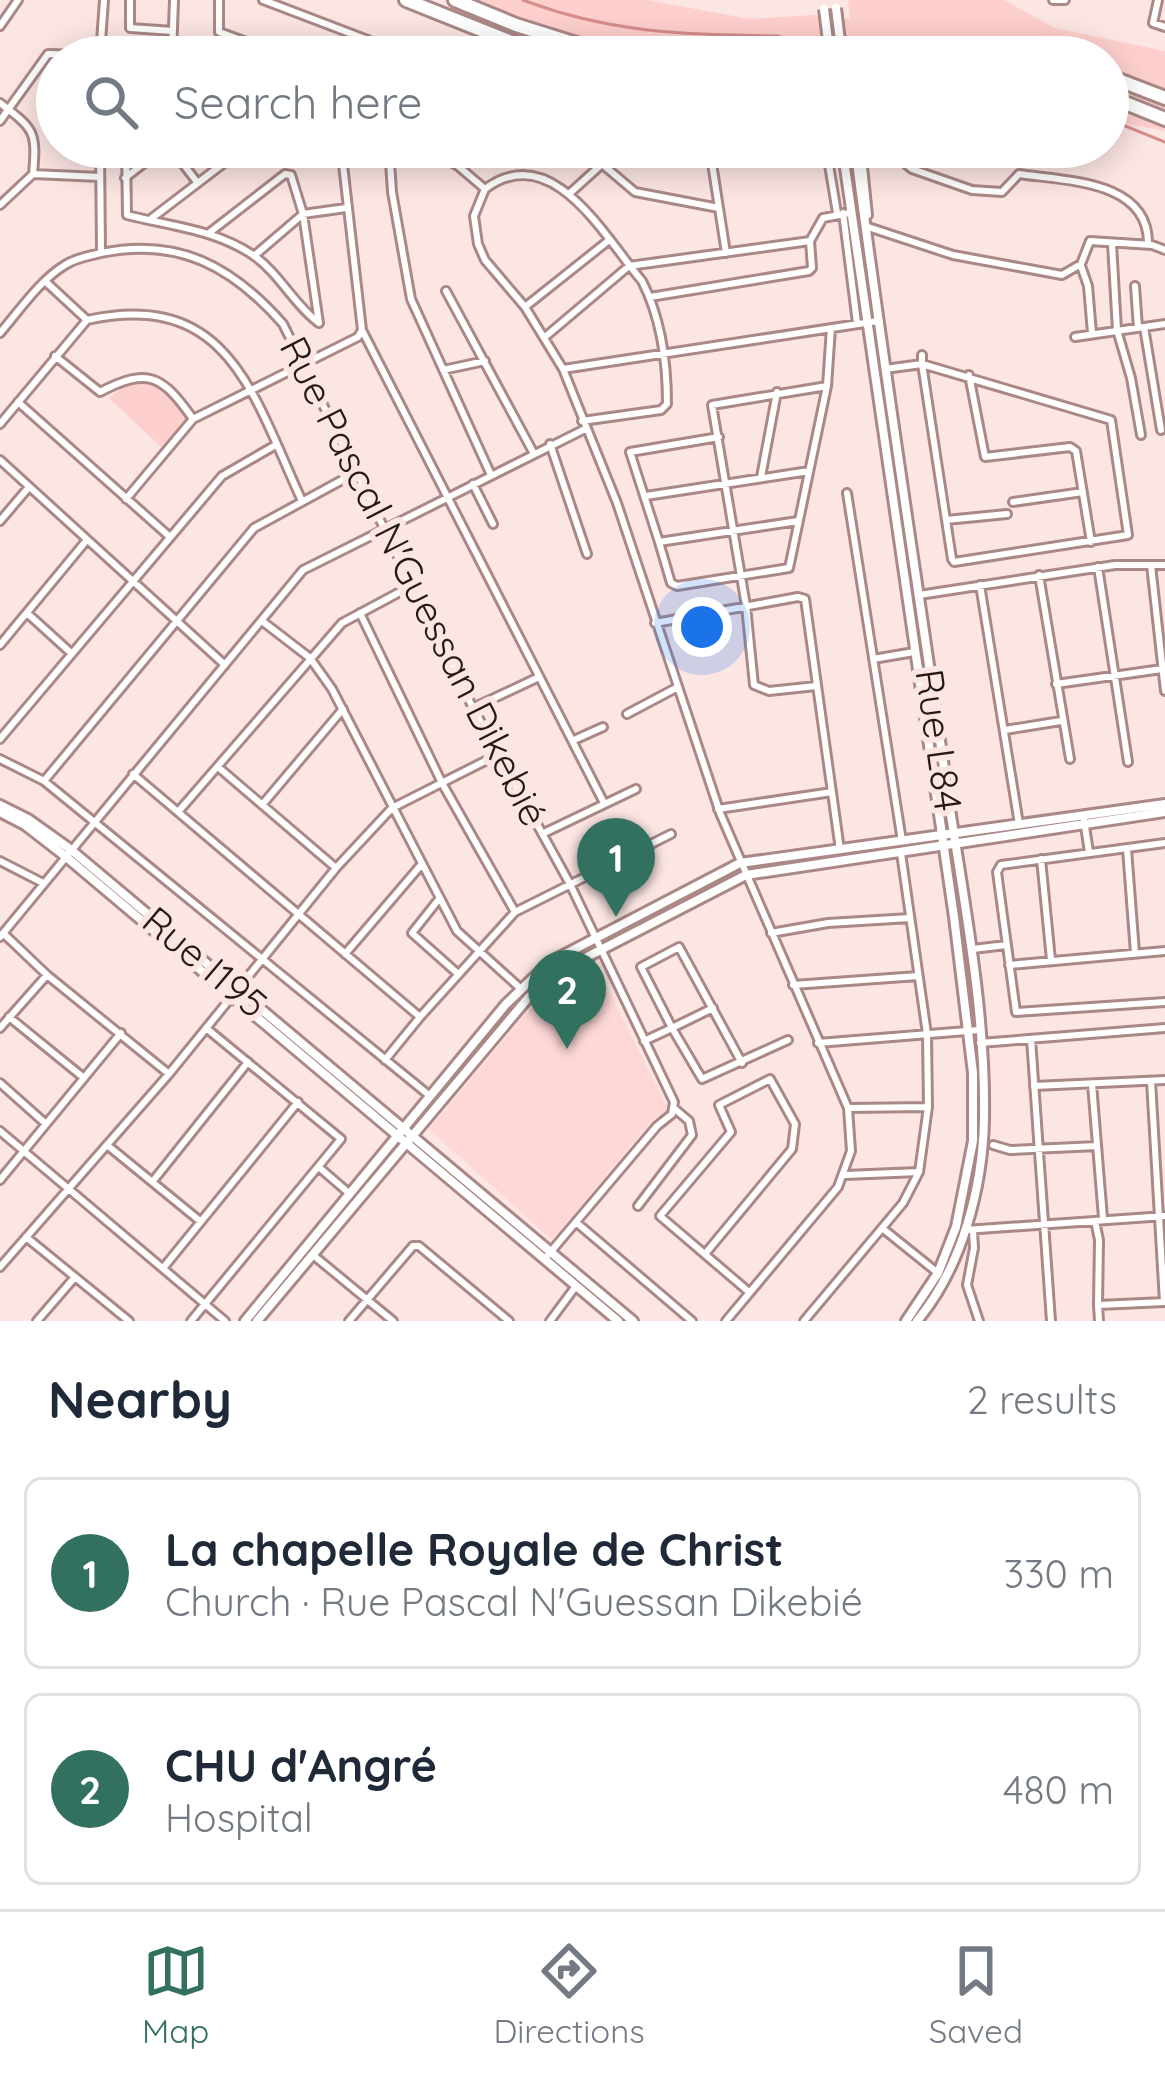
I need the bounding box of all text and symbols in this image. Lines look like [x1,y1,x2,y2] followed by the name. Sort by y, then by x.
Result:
[36,36,1129,168] search box
[78,69,144,135] icon: search
[174,74,422,130] text: Search here
[269,328,559,834] street label: Rue Pascal N'Guessan Dikebié
[672,597,732,657] your location
[905,666,974,814] street label: Rue L84
[577,818,655,917] pin: 1
[133,895,278,1028] street label: Rue I195
[528,950,606,1049] pin: 2
[48,1367,232,1431] text: Nearby
[967,1375,1117,1424] text: 2 results
[165,1521,784,1577] text: La chapelle Royale de Christ
[82,1549,98,1598] text: 1
[1004,1549,1114,1598] text: 330 m
[165,1577,863,1626] text: Church · Rue Pascal N'Guessan Dikebié
[165,1737,437,1793] text: CHU d'Angré
[79,1765,101,1814] text: 2
[1003,1765,1114,1814] text: 480 m
[165,1793,313,1842] text: Hospital
[142,1938,209,2051] tab: Map
[493,1938,645,2051] tab: Directions
[929,1938,1023,2051] tab: Saved

